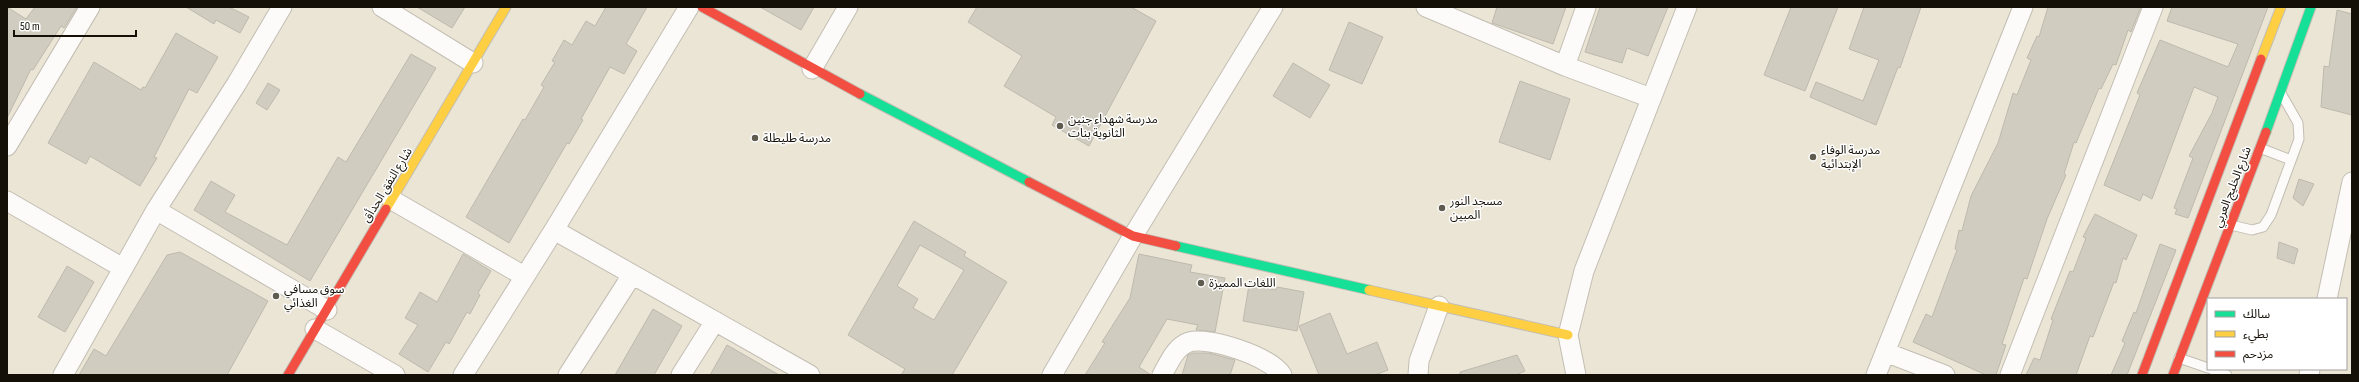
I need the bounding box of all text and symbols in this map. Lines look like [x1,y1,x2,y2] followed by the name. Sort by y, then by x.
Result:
[14,12,136,38] scale bar
[20,19,40,34] text: 50 m
[1068,112,1158,141] place label: مدرسة شهداء جنين الثانوية بنات
[1055,121,1065,131] marker: مدرسة شهداء جنين الثانوية بنات
[763,131,831,146] place label: مدرسة طليطلة
[750,133,760,143] marker: مدرسة طليطلة
[1821,143,1880,172] place label: مدرسة الوفاء الإبتدائية
[359,145,417,226] street label: شارع النفق الحدأق
[2210,145,2256,230] street label: شارع الخليج العربي
[1808,152,1818,162] marker: مدرسة الوفاء الإبتدائية
[1449,194,1503,223] place label: مسجد النور المبين
[1437,203,1447,213] marker: مسجد النور المبين
[1209,276,1276,291] place label: اللغات المميزة
[1196,278,1206,288] marker: اللغات المميزة
[284,282,344,313] place label: سوق مسافي الغذائي
[271,291,281,301] marker: سوق مسافي الغذائي
[2207,298,2347,370] legend
[2243,307,2270,322] text: سالك
[2243,327,2269,344] text: بطيء
[2243,347,2273,363] text: مزدحم

